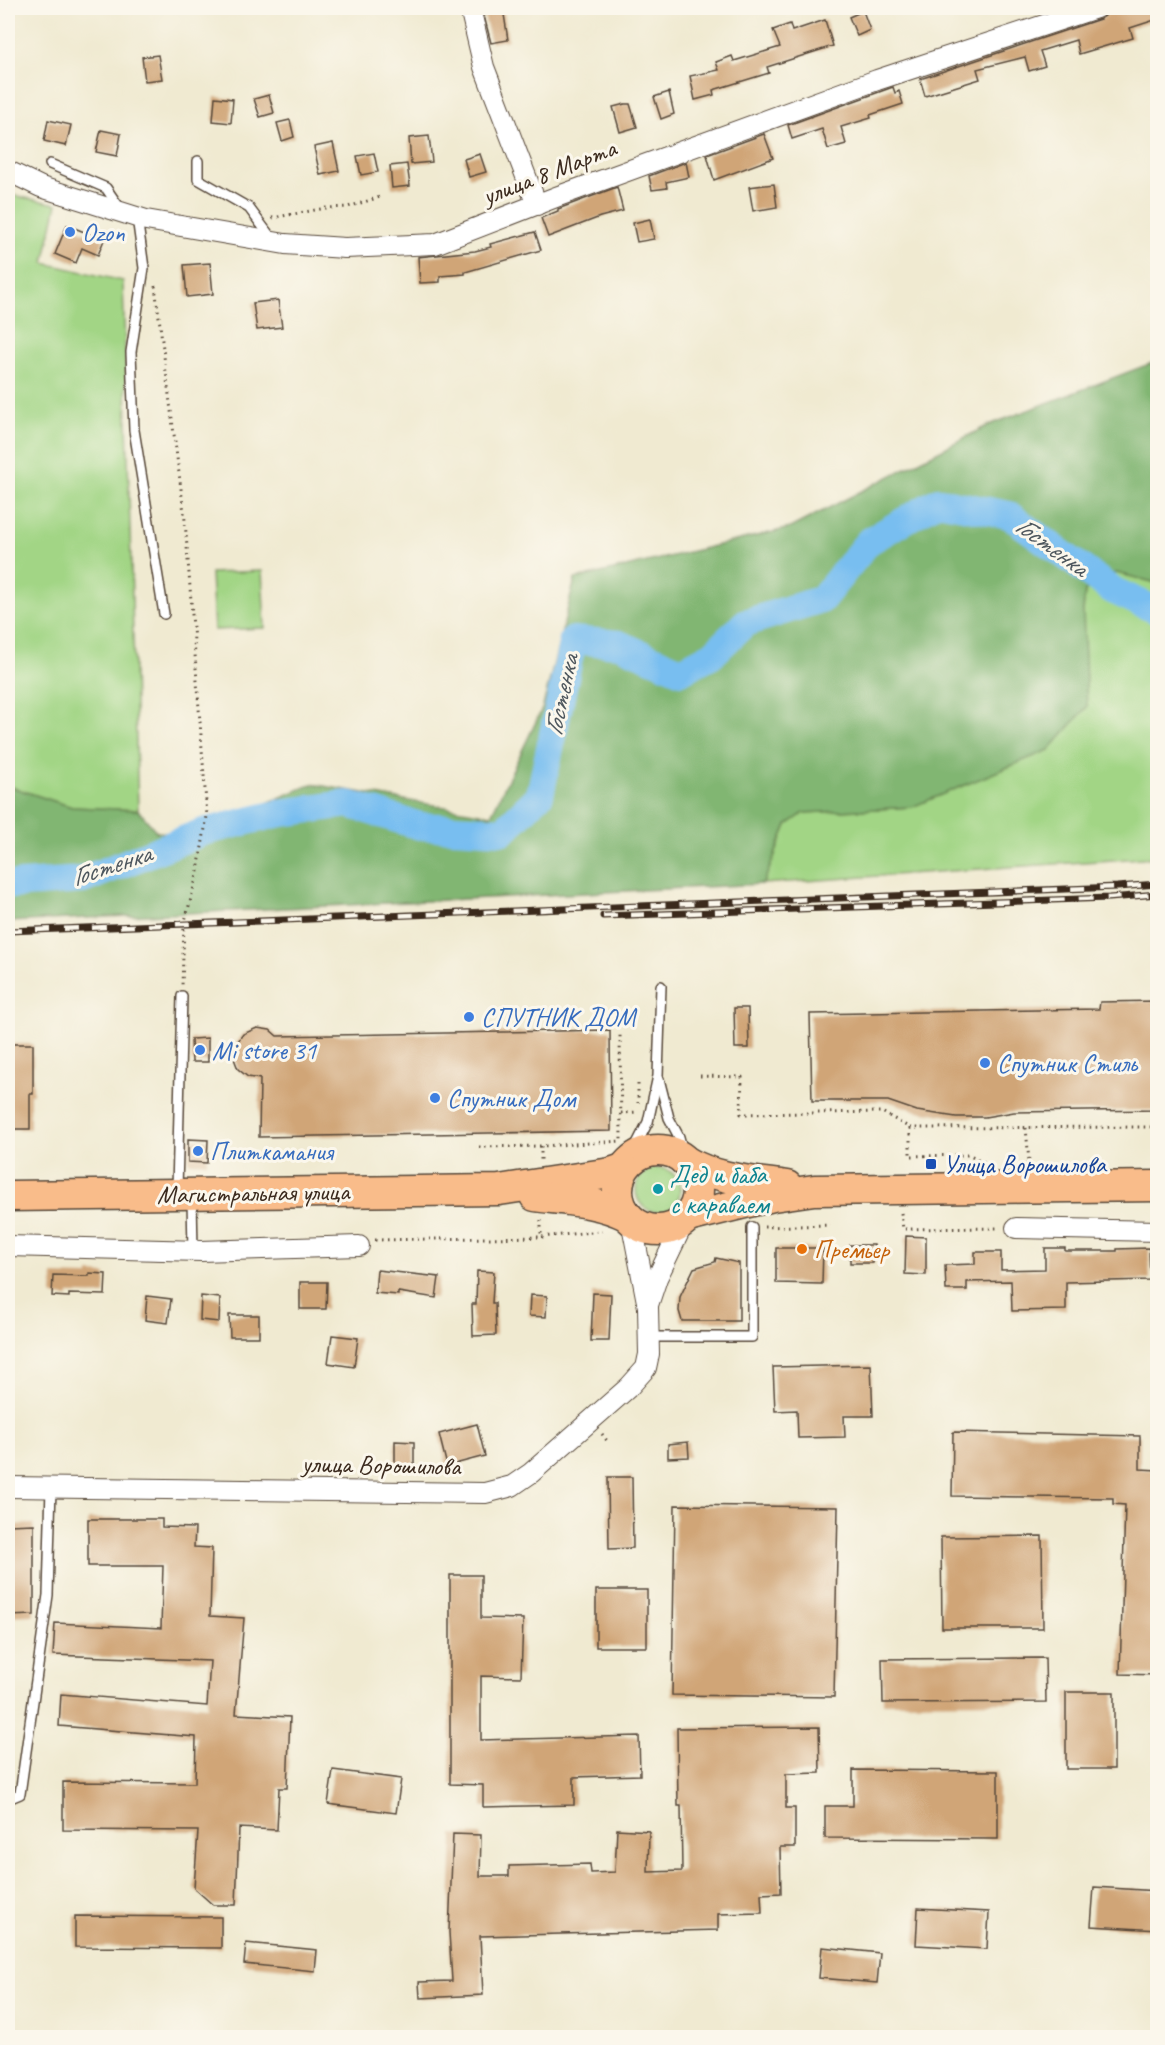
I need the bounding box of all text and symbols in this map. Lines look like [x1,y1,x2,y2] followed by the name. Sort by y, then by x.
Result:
[476,131,622,213] street label: улица 8 Марта
[82,216,125,249] place label: Ozon
[63,225,77,239] marker: Ozon
[1009,508,1097,585] water label: Гостенка
[536,649,587,739] water label: Гостенка
[67,835,158,894] water label: Гостенка
[481,1001,637,1034] place label: СПУТНИК ДОМ
[462,1010,476,1024] marker: СПУТНИК ДОМ
[212,1034,318,1067] place label: Mi store 31
[193,1043,207,1057] marker: Mi store 31
[997,1047,1139,1080] place label: Спутник Стиль
[978,1056,992,1070] marker: Спутник Стиль
[447,1082,577,1115] place label: Спутник Дом
[428,1091,442,1105] marker: Спутник Дом
[210,1135,335,1168] place label: Плиткамания
[191,1144,205,1158] marker: Плиткамания
[943,1148,1107,1181] place label: Улица Ворошилова
[924,1157,938,1171] marker: Улица Ворошилова
[670,1158,771,1221] place label: Дед и баба с караваем
[157,1175,351,1211] street label: Магистральная улица
[651,1182,665,1196] marker: Дед и баба с караваем
[814,1233,891,1266] place label: Премьер
[795,1242,809,1256] marker: Премьер
[299,1447,462,1483] street label: улица Ворошилова

